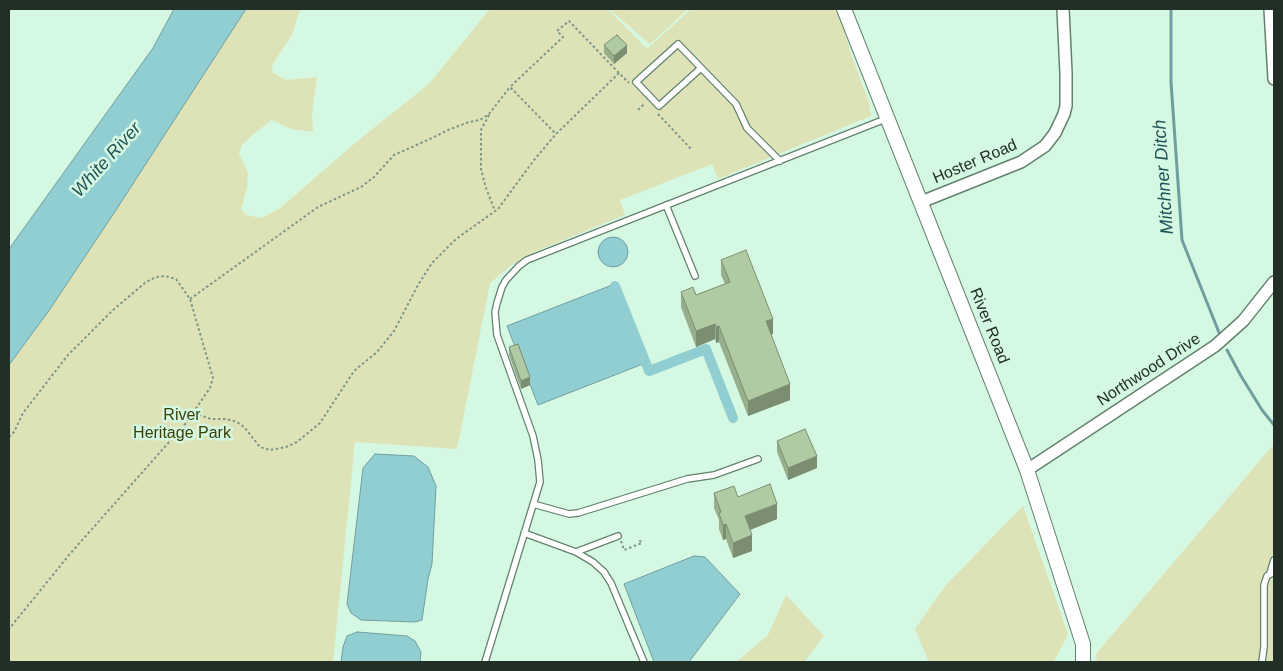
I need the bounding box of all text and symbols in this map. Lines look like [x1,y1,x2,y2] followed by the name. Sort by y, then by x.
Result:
[68,118,146,202] water label: White River
[1149,119,1179,235] water label: Mitchner Ditch
[930,136,1020,188] street label: Hoster Road
[965,285,1013,367] street label: River Road
[1094,330,1204,410] street label: Northwood Drive
[133,406,231,444] park label: River Heritage Park

